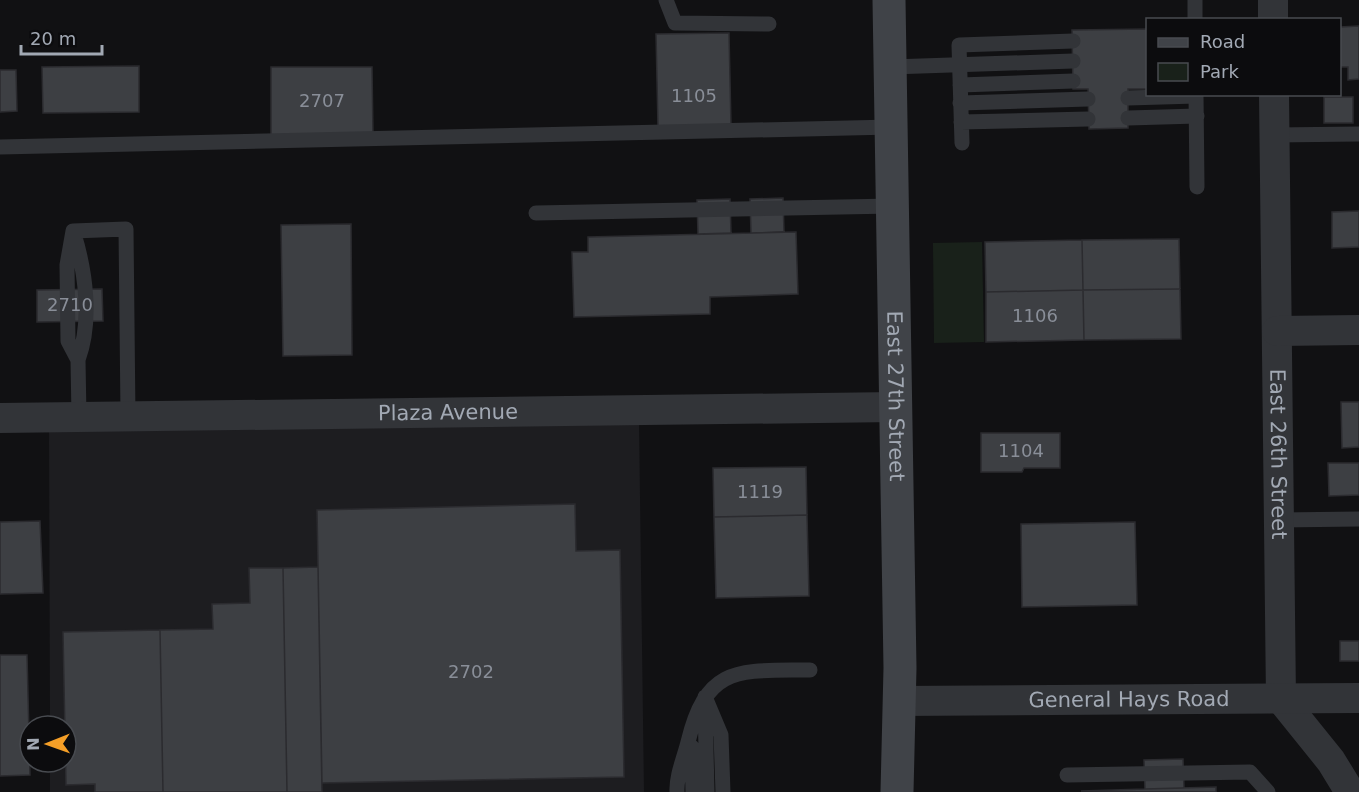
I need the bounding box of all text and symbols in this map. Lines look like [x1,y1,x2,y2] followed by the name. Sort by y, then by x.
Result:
[21,18,102,56] scale bar
[1146,18,1341,96] legend
[30,28,76,49] text: 20 m
[1200,31,1245,52] text: Road
[1200,61,1239,82] text: Park
[671,85,717,106] house number: 1105
[299,90,345,111] house number: 2707
[47,294,93,315] house number: 2710
[1012,305,1058,326] house number: 1106
[882,310,909,482] street label: East 27th Street
[1265,368,1291,540] street label: East 26th Street
[378,400,518,425] street label: Plaza Avenue
[998,440,1044,461] house number: 1104
[737,481,783,502] house number: 1119
[448,661,494,682] house number: 2702
[1028,687,1230,712] street label: General Hays Road
[18,714,78,774] north arrow
[24,737,43,751] text: N

